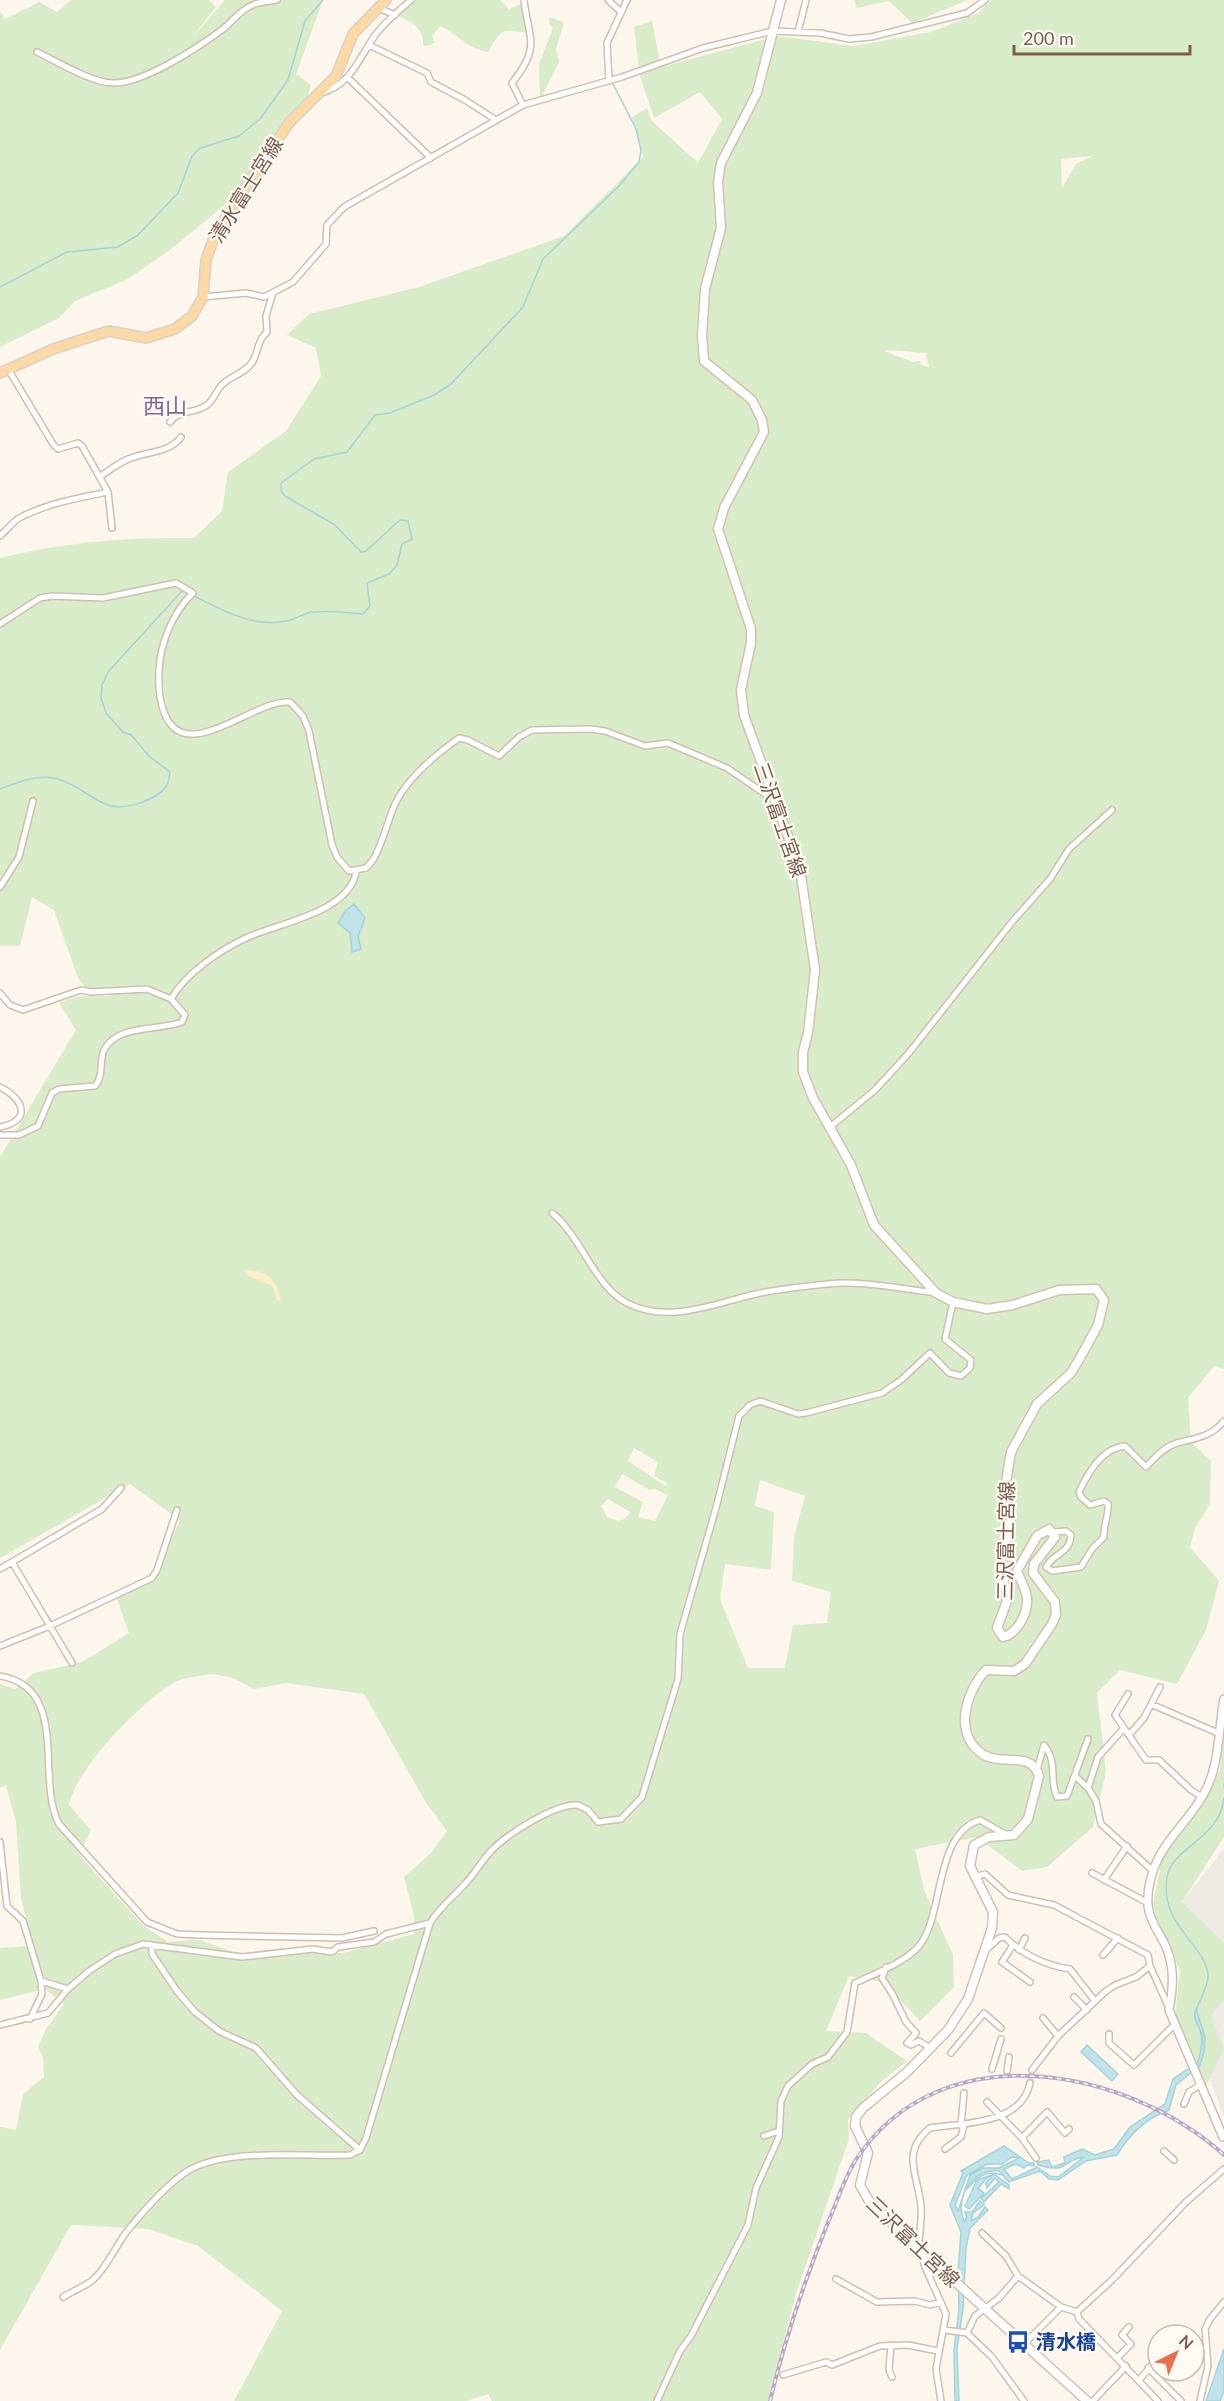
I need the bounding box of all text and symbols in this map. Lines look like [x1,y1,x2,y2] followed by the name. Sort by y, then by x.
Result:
[1014,18,1190,56] scale bar
[1023,27,1074,49] text: 200 m
[203,132,287,247] street label: 清水富士宮線
[143,392,187,419] district label: 西山
[750,759,812,880] street label: 三沢富士宮線
[992,1481,1018,1601] street label: 三沢富士宮線
[862,2191,965,2292] street label: 三沢富士宮線
[1146,2323,1206,2383] north arrow
[1005,2329,1031,2355] bus stop icon: 清水橋
[1036,2329,1096,2353] place label: 清水橋
[1176,2331,1198,2353] text: N

